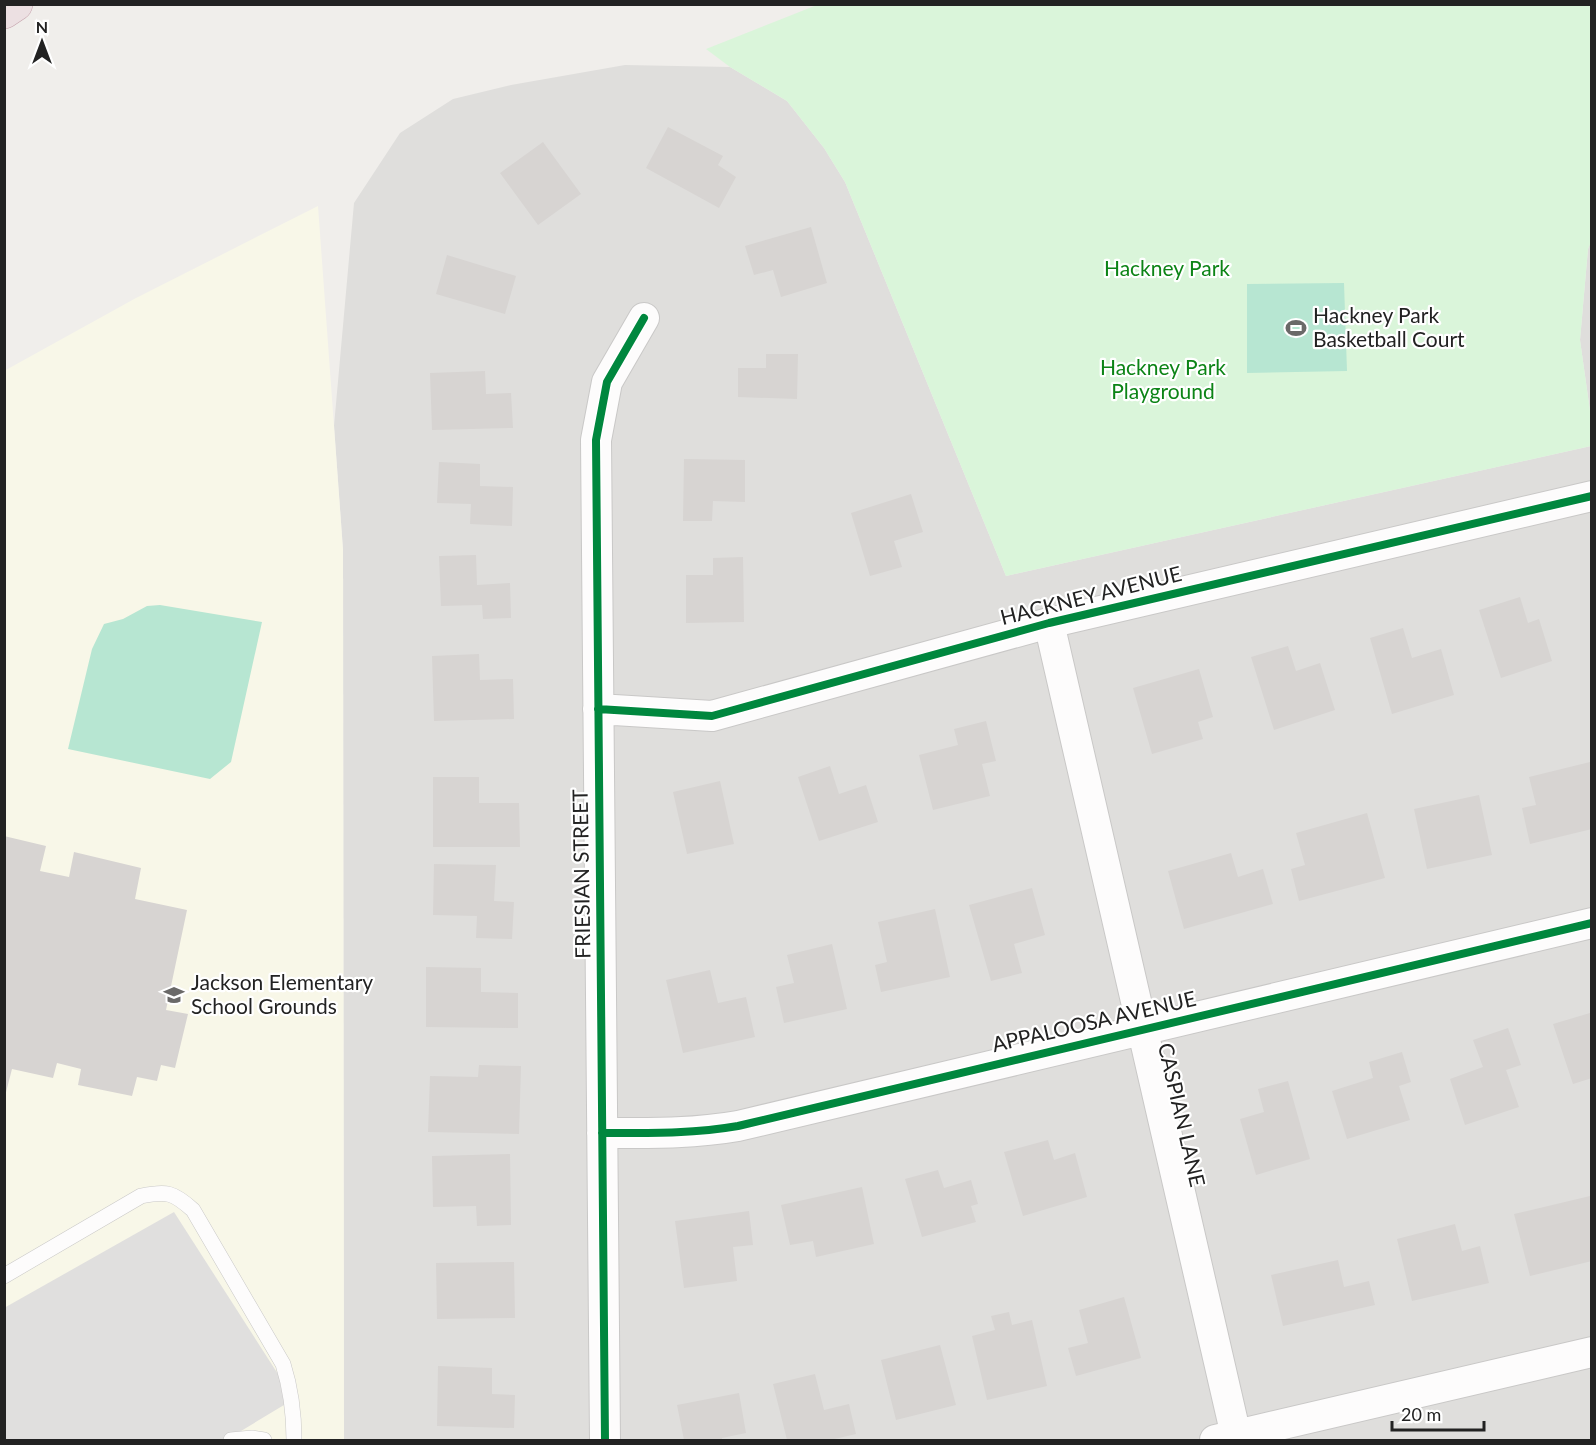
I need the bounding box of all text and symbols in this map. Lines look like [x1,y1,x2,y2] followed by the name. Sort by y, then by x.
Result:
[12,12,72,72] north arrow
[36,17,48,36] text: N
[1104,255,1230,280] park label: Hackney Park
[1313,302,1465,351] place label: Hackney Park Basketball Court
[1284,316,1308,340] sports icon: Hackney Park Basketball Court
[1100,354,1226,403] park label: Hackney Park Playground
[997,560,1184,629] street label: HACKNEY AVENUE
[567,788,594,959] street label: FRIESIAN STREET
[191,969,373,1018] place label: Jackson Elementary School Grounds
[162,983,186,1007] school or university icon: Jackson Elementary School Grounds
[989,985,1198,1056] street label: APPALOOSA AVENUE
[1154,1040,1211,1189] street label: CASPIAN LANE
[1392,1394,1484,1432] scale bar
[1401,1403,1441,1425] text: 20 m

